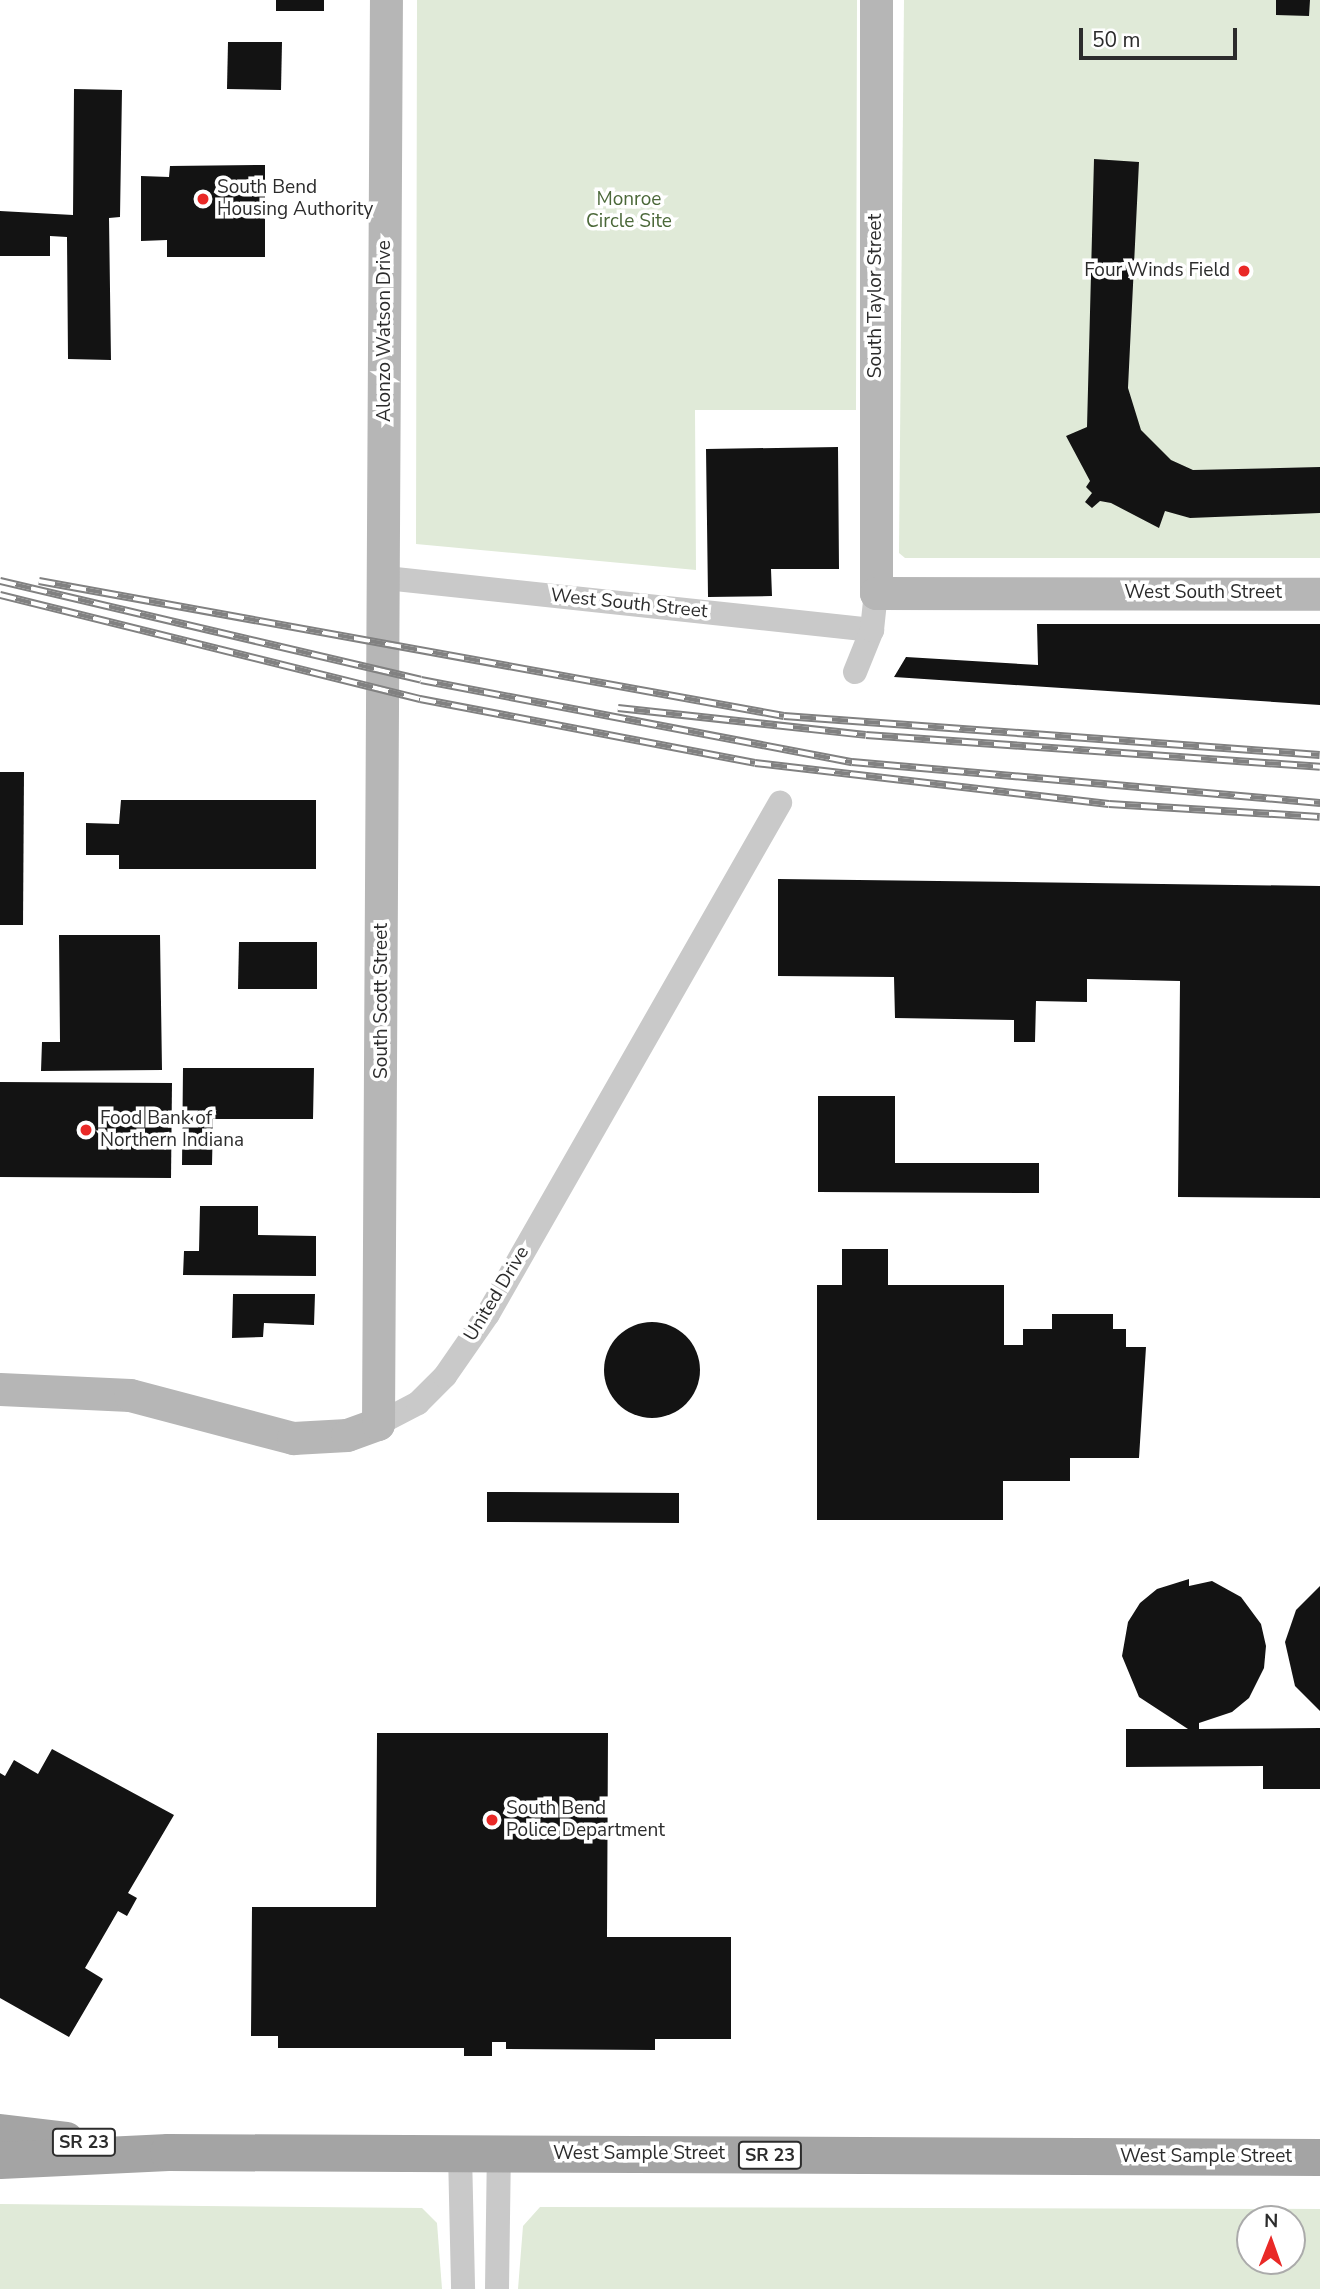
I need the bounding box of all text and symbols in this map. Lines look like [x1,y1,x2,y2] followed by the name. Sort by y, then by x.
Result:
[1082,14,1240,58] scale bar
[1092,26,1141,54] text: 50 m
[217,177,373,221] place label: South Bend Housing Authority
[586,189,672,233] park label: Monroe Circle Site
[195,191,211,207] marker: South Bend Housing Authority
[865,214,887,378] street label: South Taylor Street
[374,240,396,422] street label: Alonzo Watson Drive
[1084,260,1230,282] place label: Four Winds Field
[1236,263,1252,279] marker: Four Winds Field
[1124,582,1282,604] street label: West South Street
[549,584,709,624] street label: West South Street
[371,923,393,1079] street label: South Scott Street
[100,1108,244,1152] place label: Food Bank of Northern Indiana
[78,1122,94,1138] marker: Food Bank of Northern Indiana
[460,1242,534,1346] street label: United Drive
[506,1798,665,1842] place label: South Bend Police Department
[484,1812,500,1828] marker: South Bend Police Department
[51,2128,117,2156] road number: SR 23
[737,2140,803,2169] road number: SR 23
[553,2143,725,2165] street label: West Sample Street
[1120,2146,1292,2168] street label: West Sample Street
[1236,2205,1306,2275] north arrow
[1264,2208,1279,2234] text: N

